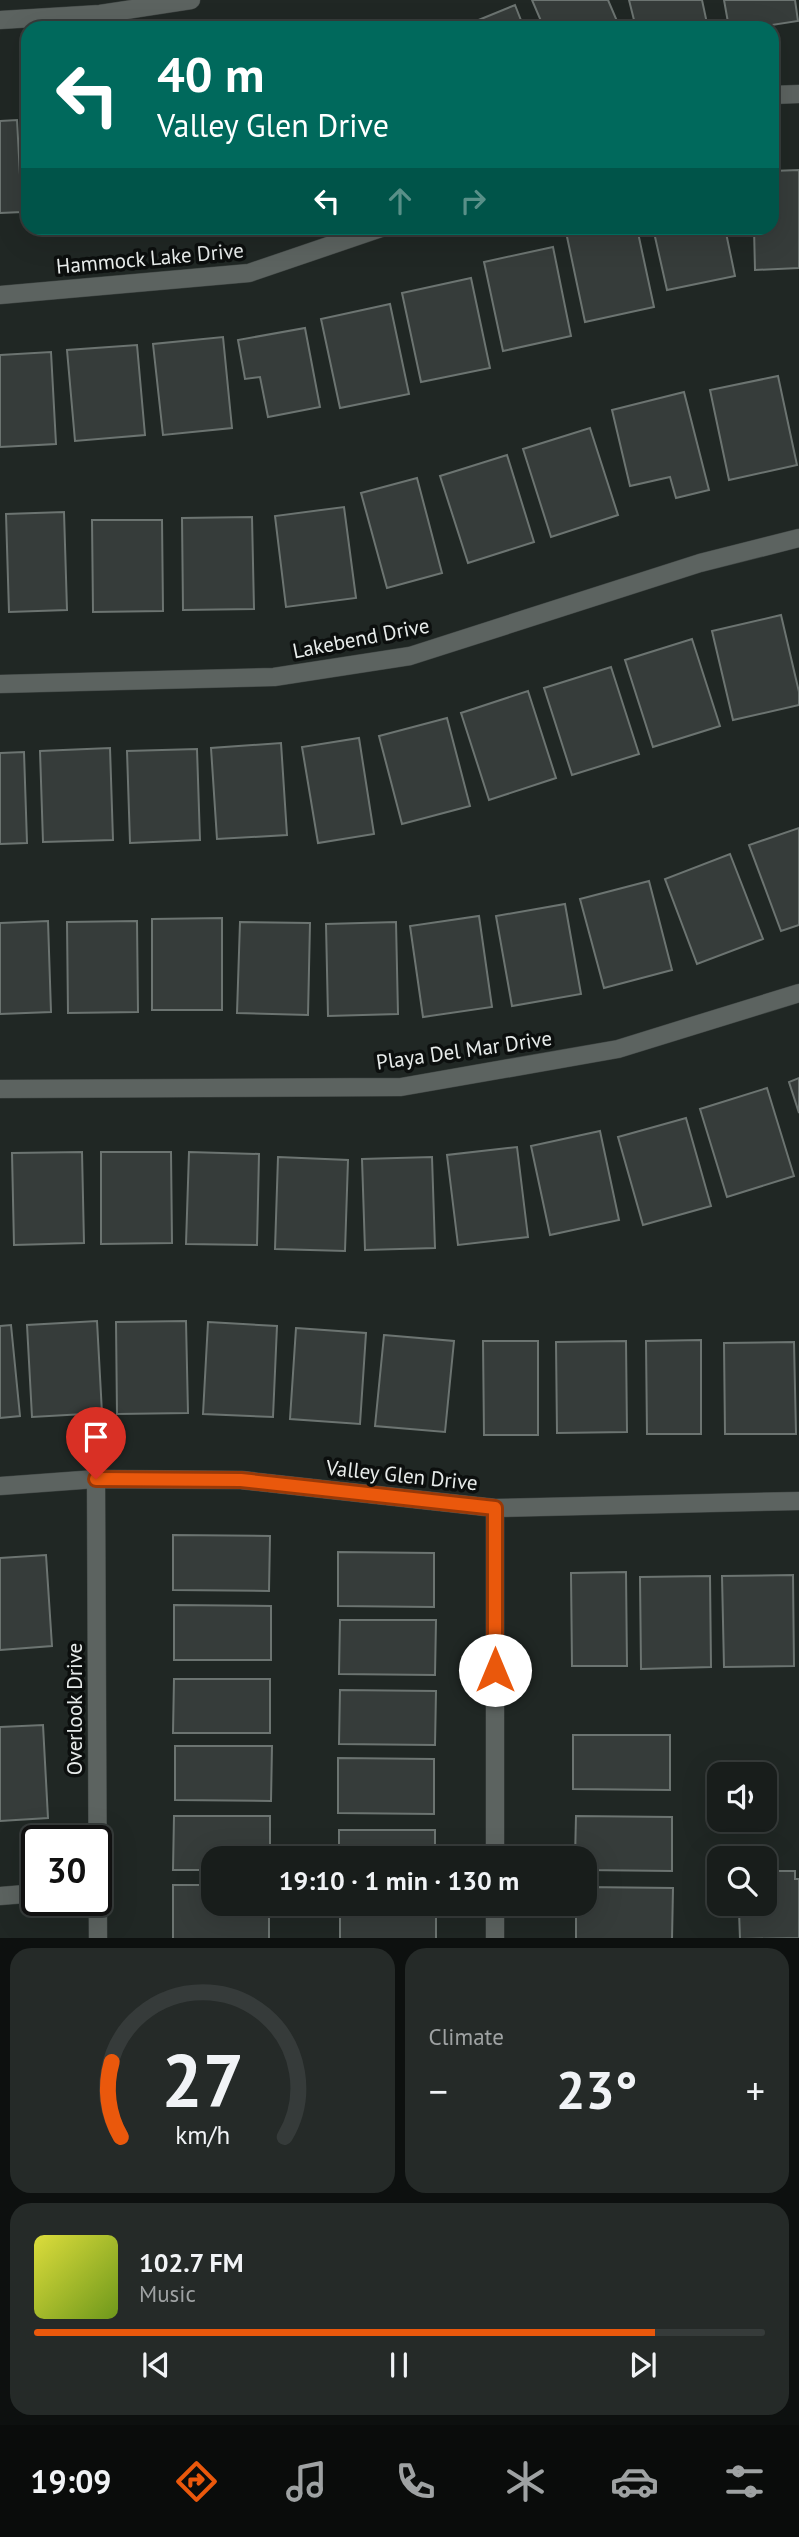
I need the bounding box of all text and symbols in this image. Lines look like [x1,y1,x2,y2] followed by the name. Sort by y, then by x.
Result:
[157,42,264,106] text: 40 m
[42,49,133,140] icon: left
[157,104,389,146] text: Valley Glen Drive
[308,182,346,220] icon: left
[381,182,419,220] icon: ahead
[454,182,492,220] icon: right
[55,236,245,280] street label: Hammock Lake Drive
[290,612,432,664] street label: Lakebend Drive
[374,1024,554,1076] street label: Playa Del Mar Drive
[66,1407,126,1479] pin
[77,1418,115,1456] icon: arrive
[324,1454,479,1496] street label: Valley Glen Drive
[458,1633,532,1707] position arrow
[61,1643,88,1775] street label: Overlook Drive
[707,1762,777,1916] map controls
[707,1762,777,1832] button: sound
[21,1825,112,1916] speed limit sign: 30
[707,1846,777,1916] button: search
[279,1864,519,1897] text: 19:10 · 1 min · 130 m
[429,2022,504,2051] text: Climate
[161,2033,244,2127] text: 27
[556,2056,638,2123] text: 23°
[429,2066,448,2115] text: −
[746,2066,765,2115] text: +
[175,2118,230,2150] text: km/h
[139,2246,244,2279] text: 102.7 FM
[139,2279,196,2308] text: Music
[137,2346,175,2384] icon: previous
[380,2346,418,2384] icon: pause
[624,2346,662,2384] icon: next
[172,2457,221,2506] icon: directions
[282,2457,331,2506] icon: music
[391,2457,440,2506] icon: phone
[501,2457,550,2506] icon: climate
[610,2457,659,2506] icon: car
[720,2457,769,2506] icon: filters
[30,2460,111,2502] text: 19:09

